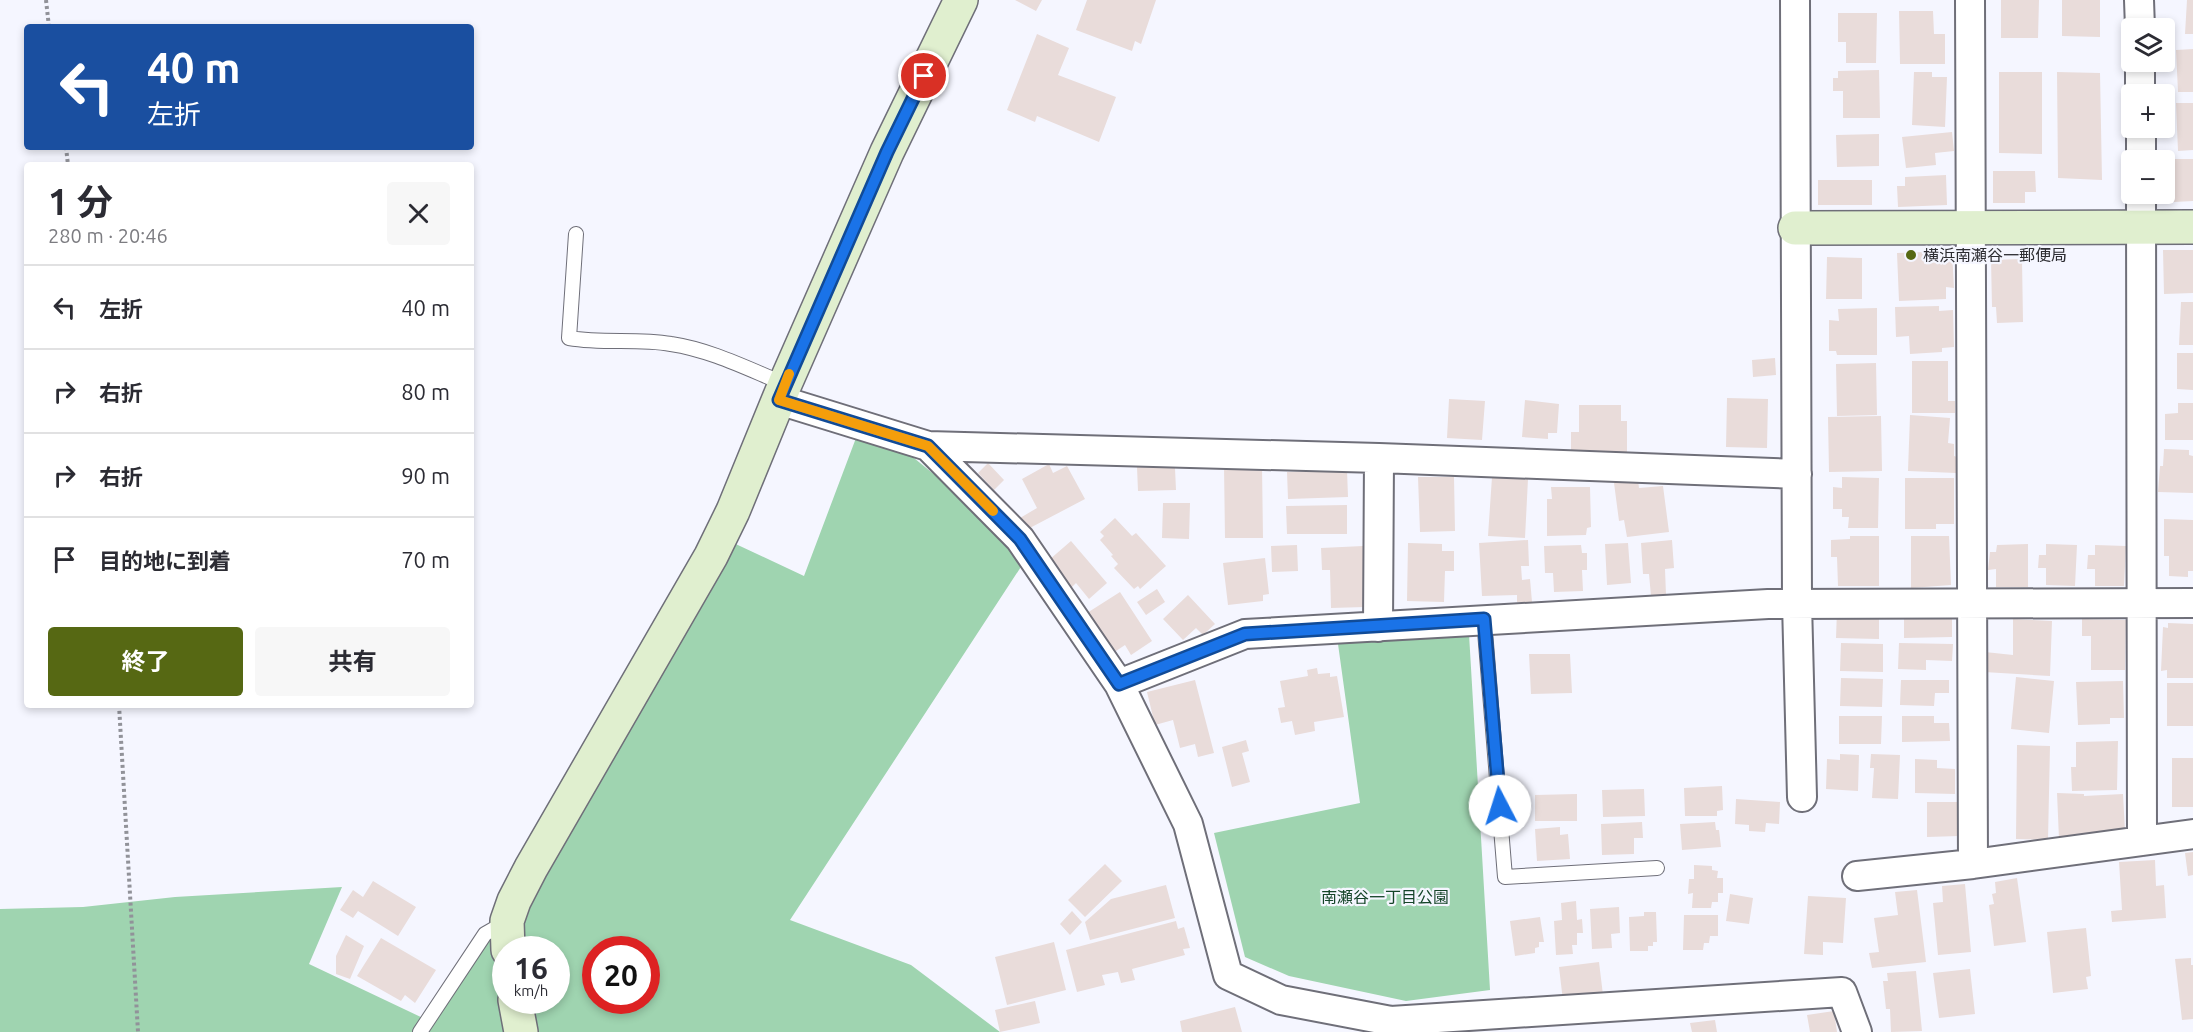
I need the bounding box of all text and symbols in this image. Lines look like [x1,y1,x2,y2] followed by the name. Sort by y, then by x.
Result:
[2121,18,2175,204] map controls
[2121,18,2175,72] button: layers
[147,44,241,91] text: 40 m
[48,48,126,126] icon: left
[898,50,949,101] pin
[907,59,940,92] icon: arrive
[2121,84,2175,138] button: +
[147,99,201,129] text: 左折
[2121,150,2175,204] button: −
[48,181,113,222] text: 1 分
[387,182,450,245] button: close
[48,224,168,247] text: 280 m · 20:46
[1923,246,2067,264] place label: 横浜南瀬谷一郵便局
[1904,248,1918,262] marker: 横浜南瀬谷一郵便局
[48,291,81,324] icon: left
[401,295,450,320] text: 40 m
[99,296,143,321] text: 左折
[48,375,81,408] icon: right
[401,379,450,404] text: 80 m
[99,380,143,405] text: 右折
[48,459,81,492] icon: right
[401,463,450,488] text: 90 m
[99,464,143,489] text: 右折
[48,543,81,576] icon: arrive
[401,547,450,572] text: 70 m
[99,548,231,573] text: 目的地に到着
[48,627,243,696] button: 終了
[255,627,450,696] button: 共有
[1468,774,1532,838] position arrow
[1321,888,1449,906] park label: 南瀬谷一丁目公園
[582,936,660,1014] speed limit sign: 20
[514,951,548,985] text: 16
[514,982,548,999] text: km/h

